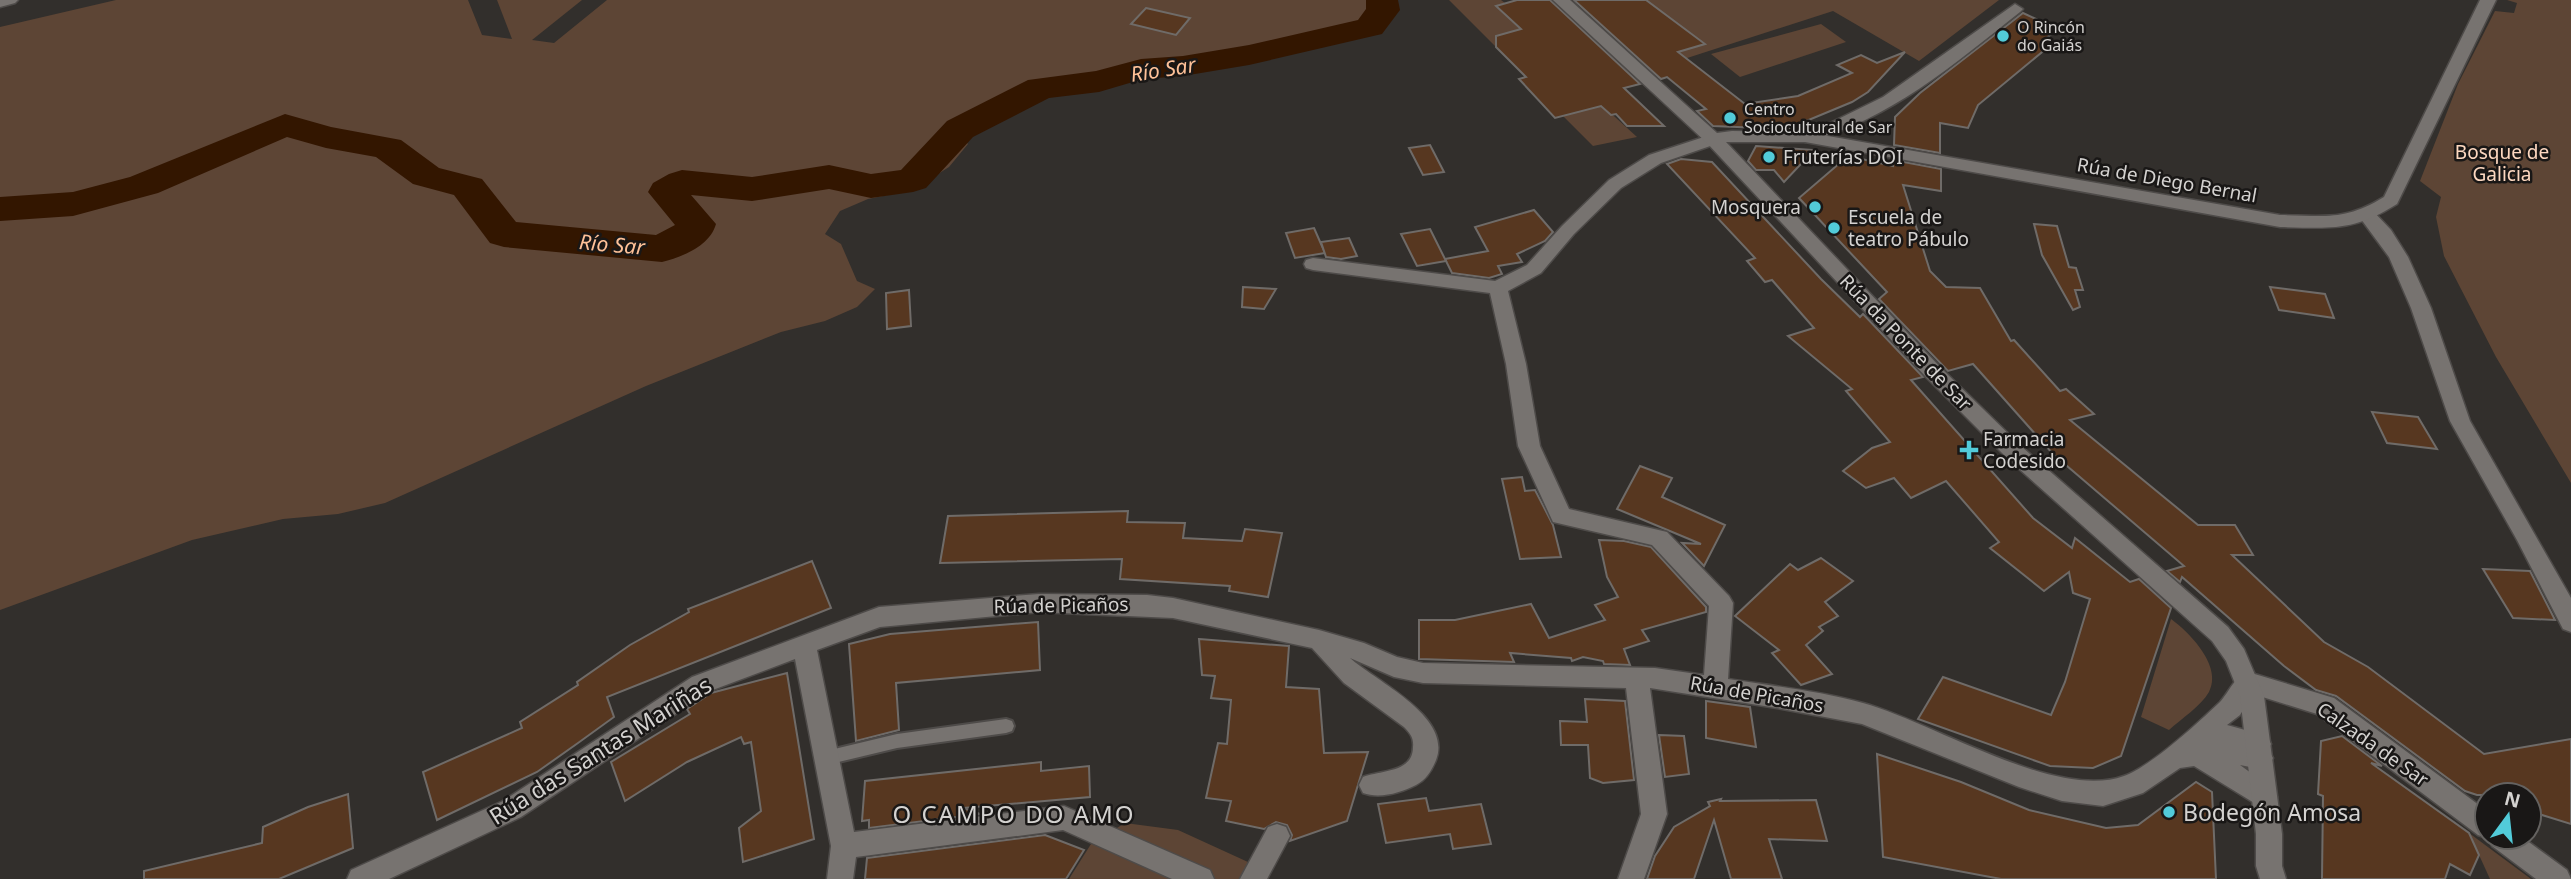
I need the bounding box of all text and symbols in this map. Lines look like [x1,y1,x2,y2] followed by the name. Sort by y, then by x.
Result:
[2017,16,2085,56] place label: O Rincón do Gaiás
[1995,28,2011,44] marker: O Rincón do Gaiás
[1128,50,1199,88] water label: Río Sar
[1744,98,1893,138] place label: Centro Sociocultural de Sar
[1722,110,1738,126] marker: Centro Sociocultural de Sar
[2455,139,2549,187] park label: Bosque de Galicia
[1783,144,1903,170] place label: Fruterías DOI
[1761,149,1777,165] marker: Fruterías DOI
[2075,151,2259,209] street label: Rúa de Diego Bernal
[1711,194,1801,220] place label: Mosquera
[1807,199,1823,215] marker: Mosquera
[1848,204,1969,252] place label: Escuela de teatro Pábulo
[1826,220,1842,236] marker: Escuela de teatro Pábulo
[578,227,648,261] water label: Río Sar
[1834,268,1978,416] street label: Rúa da Ponte de Sar
[1983,426,2066,474] place label: Farmacia Codesido
[1961,442,1977,458] marker: Farmacia Codesido
[993,591,1129,619] street label: Rúa de Picaños
[483,668,717,832] street label: Rúa das Santas Mariñas
[1688,669,1826,719] street label: Rúa de Picaños
[2312,696,2434,792] street label: Calzada de Sar
[2473,781,2543,851] north arrow
[2502,785,2523,814] text: N
[2183,796,2361,828] place label: Bodegón Amosa
[892,797,1136,830] district label: O CAMPO DO AMO
[2161,804,2177,820] marker: Bodegón Amosa

